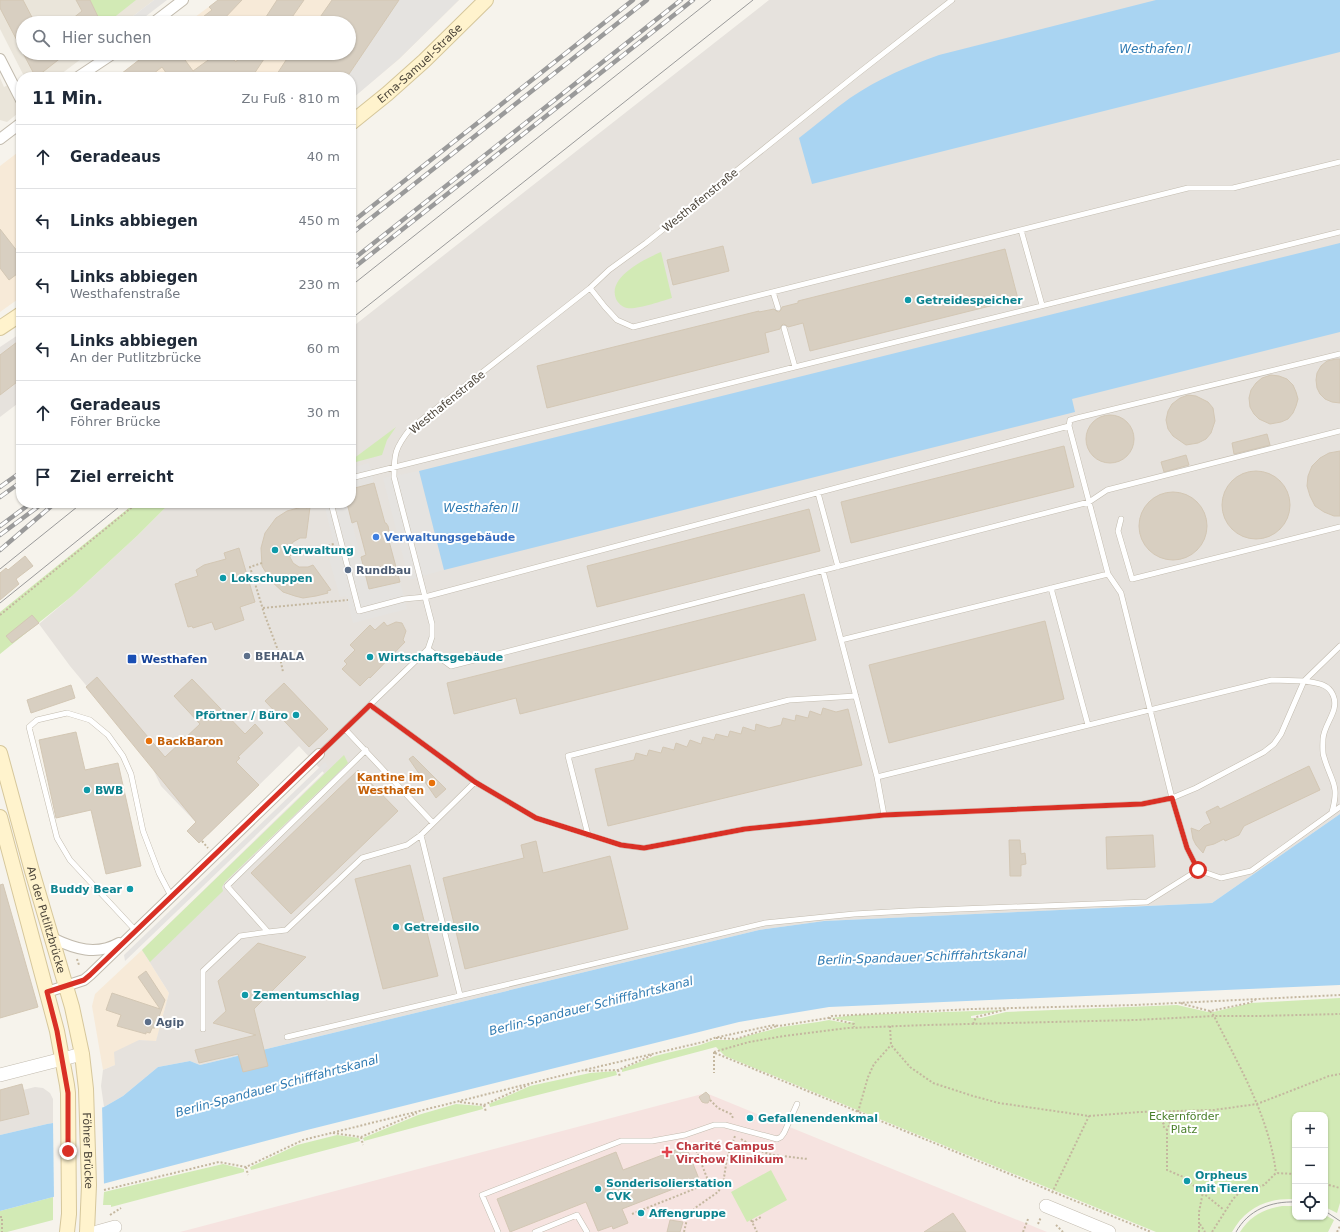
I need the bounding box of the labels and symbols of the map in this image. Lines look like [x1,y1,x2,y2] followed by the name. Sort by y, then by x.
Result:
[375,21,465,106] street label: Erna-Samuel-Straße
[1119,42,1191,56] water label: Westhafen I
[660,166,741,235] street label: Westhafenstraße
[916,294,1023,307] place label: Getreidespeicher
[903,295,913,305] marker: Getreidespeicher
[407,368,488,437] street label: Westhafenstraße
[443,501,519,515] water label: Westhafen II
[384,531,515,544] place label: Verwaltungsgebäude
[371,532,381,542] marker: Verwaltungsgebäude
[283,544,354,557] place label: Verwaltung
[270,545,280,555] marker: Verwaltung
[356,564,411,577] place label: Rundbau
[343,565,353,575] marker: Rundbau
[231,572,313,585] place label: Lokschuppen
[218,573,228,583] marker: Lokschuppen
[255,650,305,663] place label: BEHALA
[242,651,252,661] marker: BEHALA
[378,651,503,664] place label: Wirtschaftsgebäude
[365,652,375,662] marker: Wirtschaftsgebäude
[126,653,138,665] marker: Westhafen
[141,653,207,666] place label: Westhafen
[195,709,288,722] place label: Pförtner / Büro
[291,710,301,720] marker: Pförtner / Büro
[157,735,223,748] place label: BackBaron
[144,736,154,746] marker: BackBaron
[357,771,424,797] place label: Kantine im Westhafen
[427,778,437,788] marker: Kantine im Westhafen
[95,784,123,797] place label: BWB
[82,785,92,795] marker: BWB
[1189,861,1207,879] route start
[24,865,68,975] street label: An der Putlitzbrücke
[50,883,123,896] place label: Buddy Bear
[125,884,135,894] marker: Buddy Bear
[404,921,480,934] place label: Getreidesilo
[391,922,401,932] marker: Getreidesilo
[817,946,1028,968] water label: Berlin-Spandauer Schifffahrtskanal
[488,974,695,1038] water label: Berlin-Spandauer Schifffahrtskanal
[253,989,360,1002] place label: Zementumschlag
[240,990,250,1000] marker: Zementumschlag
[156,1016,184,1029] place label: Agip
[143,1017,153,1027] marker: Agip
[174,1052,381,1120] water label: Berlin-Spandauer Schifffahrtskanal
[1149,1110,1220,1136] park label: Eckernförder Platz
[80,1112,95,1189] street label: Föhrer Brücke
[758,1112,878,1125] place label: Gefallenendenkmal
[745,1113,755,1123] marker: Gefallenendenkmal
[676,1140,784,1166] place label: Charité Campus Virchow Klinikum
[59,1142,77,1160] route end
[661,1146,673,1158] marker: Charité Campus Virchow Klinikum
[1195,1169,1259,1195] place label: Orpheus mit Tieren
[1182,1176,1192,1186] marker: Orpheus mit Tieren
[606,1177,732,1203] place label: Sonderisolierstation CVK
[593,1184,603,1194] marker: Sonderisolierstation CVK
[649,1207,726,1220] place label: Affengruppe
[636,1208,646,1218] marker: Affengruppe

